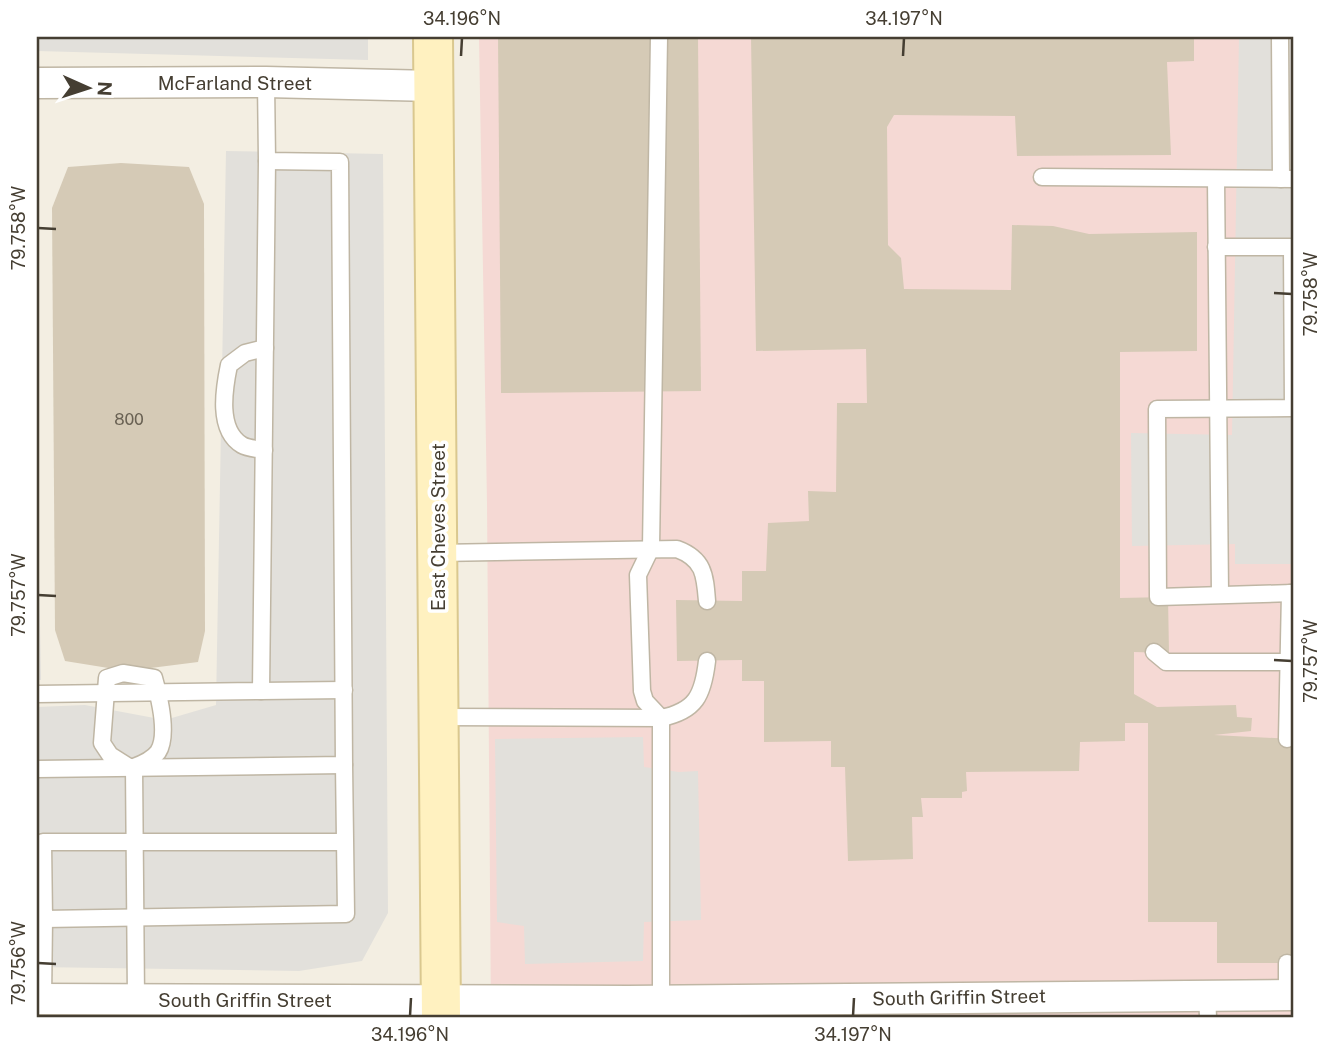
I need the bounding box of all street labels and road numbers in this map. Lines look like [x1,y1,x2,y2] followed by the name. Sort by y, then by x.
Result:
[158,72,312,94] street label: McFarland Street
[427,443,449,611] street label: East Cheves Street
[872,984,1046,1010] street label: South Griffin Street
[158,989,332,1011] street label: South Griffin Street

